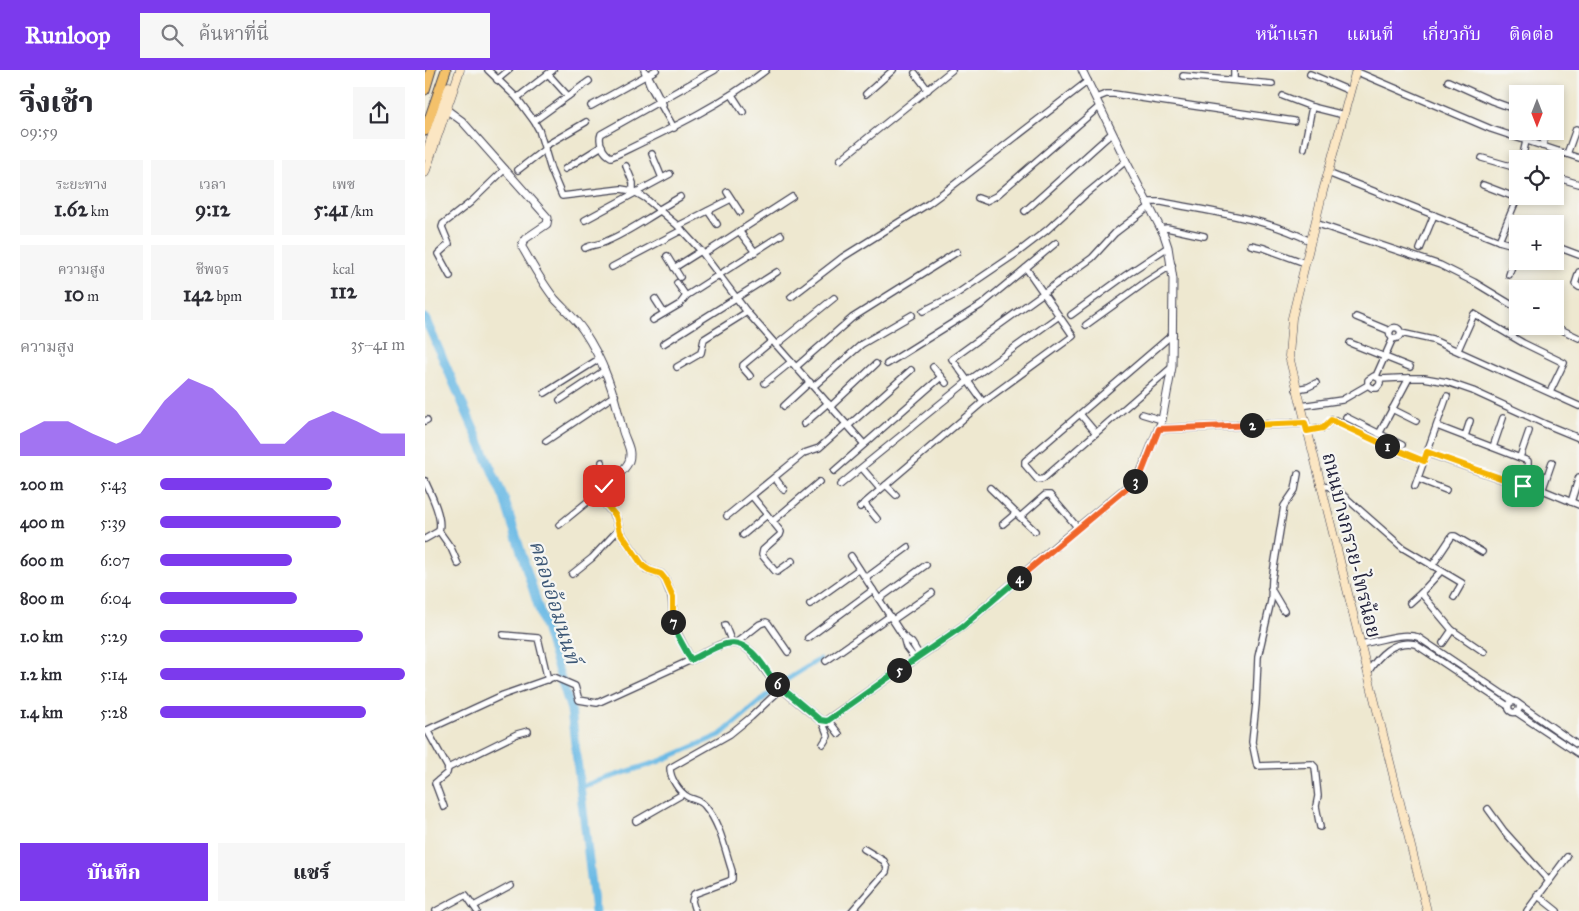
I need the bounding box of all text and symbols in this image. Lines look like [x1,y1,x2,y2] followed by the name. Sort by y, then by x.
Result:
[140,13,490,58] search box
[25,20,110,50] text: Runloop
[158,21,186,49] icon: search
[198,22,269,45] text: ค้นหาที่นี่
[1255,23,1318,45] text: หน้าแรก
[1346,23,1394,45] text: แผนที่
[1422,23,1481,45] text: เกี่ยวกับ
[1509,23,1554,45] text: ติดต่อ
[20,85,94,120] text: วิ่งเช้า
[1509,85,1564,140] north arrow
[1509,85,1564,335] map controls
[353,87,405,139] button: share
[20,122,58,141] text: 09:59
[1509,150,1564,205] button: locate
[56,176,107,193] text: ระยะทาง
[199,176,226,193] text: เวลา
[332,176,355,193] text: เพซ
[54,196,88,222] text: 1.62
[195,196,230,222] text: 9:12
[313,196,349,222] text: 5:41
[88,203,109,220] text: km
[349,203,374,220] text: /km
[1509,215,1564,270] button: +
[58,261,105,278] text: ความสูง
[196,261,229,278] text: ชีพจร
[332,261,355,278] text: kcal
[330,278,357,304] text: 112
[1509,280,1564,335] button: −
[64,281,84,307] text: 10
[183,281,213,307] text: 142
[84,288,99,305] text: m
[213,288,242,305] text: bpm
[351,335,405,354] text: 35–41 m
[20,337,75,356] text: ความสูง
[1239,412,1265,438] pin: 2
[1249,417,1256,434] text: 2
[1375,434,1399,458] pin: 1
[1385,438,1390,455] text: 1
[1317,450,1388,640] street label: ถนนบางกรวย-ไทรน้อย
[583,465,625,507] pin
[1502,465,1544,507] pin
[1123,468,1147,494] pin: 3
[590,472,618,500] icon: check
[1509,472,1537,500] icon: arrive
[1133,473,1138,490] text: 3
[20,475,63,494] text: 200 m
[100,475,127,494] text: 5:43
[20,513,64,532] text: 400 m
[100,513,126,532] text: 5:39
[524,537,587,671] water label: คลองอ้อมนนท์
[20,551,64,570] text: 600 m
[100,551,130,570] text: 6:07
[1007,566,1031,590] pin: 4
[1016,570,1023,587] text: 4
[20,589,64,608] text: 800 m
[100,589,130,608] text: 6:04
[661,610,685,634] pin: 7
[670,614,677,631] text: 7
[20,627,63,646] text: 1.0 km
[100,627,128,646] text: 5:29
[887,658,911,682] pin: 5
[896,662,903,679] text: 5
[20,665,62,684] text: 1.2 km
[100,665,127,684] text: 5:14
[765,672,789,696] pin: 6
[774,676,781,693] text: 6
[20,703,63,722] text: 1.4 km
[100,703,128,722] text: 5:28
[20,843,208,901] button: บันทึก
[218,843,405,901] button: แชร์

